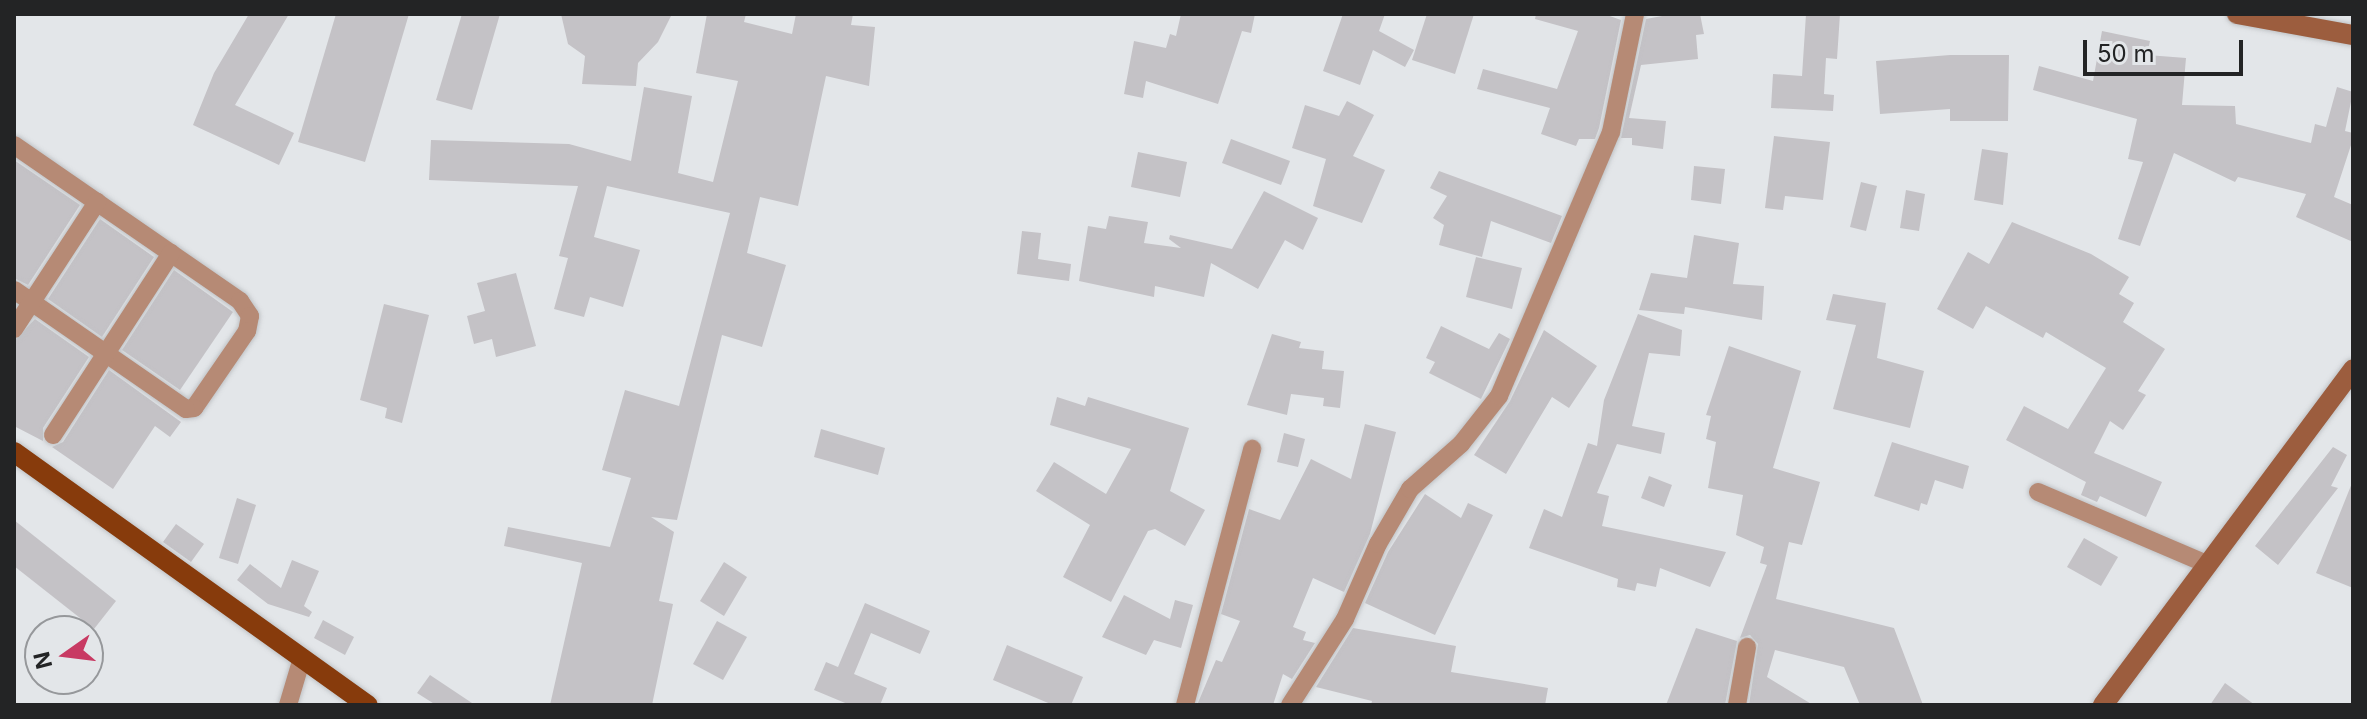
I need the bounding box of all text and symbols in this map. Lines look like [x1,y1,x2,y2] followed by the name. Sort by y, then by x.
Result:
[2087,24,2247,74] scale bar
[2097,39,2155,68] text: 50 m
[24,615,104,695] north arrow
[28,649,57,672] text: N

